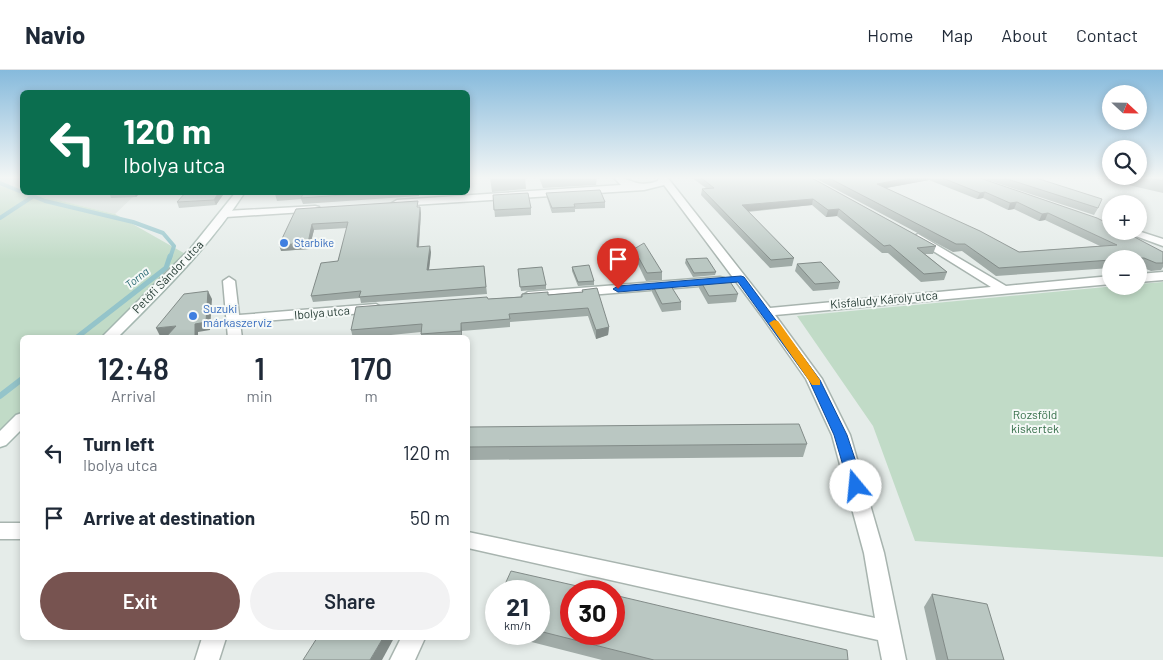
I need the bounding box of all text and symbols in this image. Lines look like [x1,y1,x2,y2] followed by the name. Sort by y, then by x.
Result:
[25,20,85,49] text: Navio
[867,24,913,46] text: Home
[941,24,973,46] text: Map
[1001,24,1048,46] text: About
[1076,24,1138,46] text: Contact
[1102,85,1148,130] north arrow
[1102,85,1147,295] map controls
[123,109,211,151] text: 120 m
[40,110,105,175] icon: left
[1102,140,1147,185] button: search
[123,151,225,177] text: Ibolya utca
[1102,195,1147,240] button: +
[294,236,334,249] place label: Starbike
[129,237,206,316] street label: Petőfi Sándor utca
[278,237,290,249] marker: Starbike
[597,238,639,289] pin
[604,245,632,273] icon: arrive
[1102,250,1147,295] button: −
[122,264,151,291] water label: Torna
[830,287,938,311] street label: Kisfaludy Károly utca
[203,301,272,329] place label: Suzuki márkaszerviz
[294,303,350,321] street label: Ibolya utca
[187,310,199,322] marker: Suzuki márkaszerviz
[98,350,169,386] text: 12:48
[254,350,265,386] text: 1
[350,350,392,386] text: 170
[111,386,156,405] text: Arrival
[247,386,272,405] text: min
[365,386,378,405] text: m
[1011,407,1059,435] park label: Rozsföld kiskertek
[83,432,154,455] text: Turn left
[40,439,68,467] icon: left
[403,441,450,464] text: 120 m
[83,455,157,474] text: Ibolya utca
[829,459,881,511] position arrow
[40,504,68,532] icon: arrive
[83,506,255,529] text: Arrive at destination
[410,506,450,529] text: 50 m
[40,572,240,630] button: Exit
[250,572,450,630] button: Share
[560,580,625,645] speed limit sign: 30
[506,591,529,621] text: 21
[504,618,531,632] text: km/h

